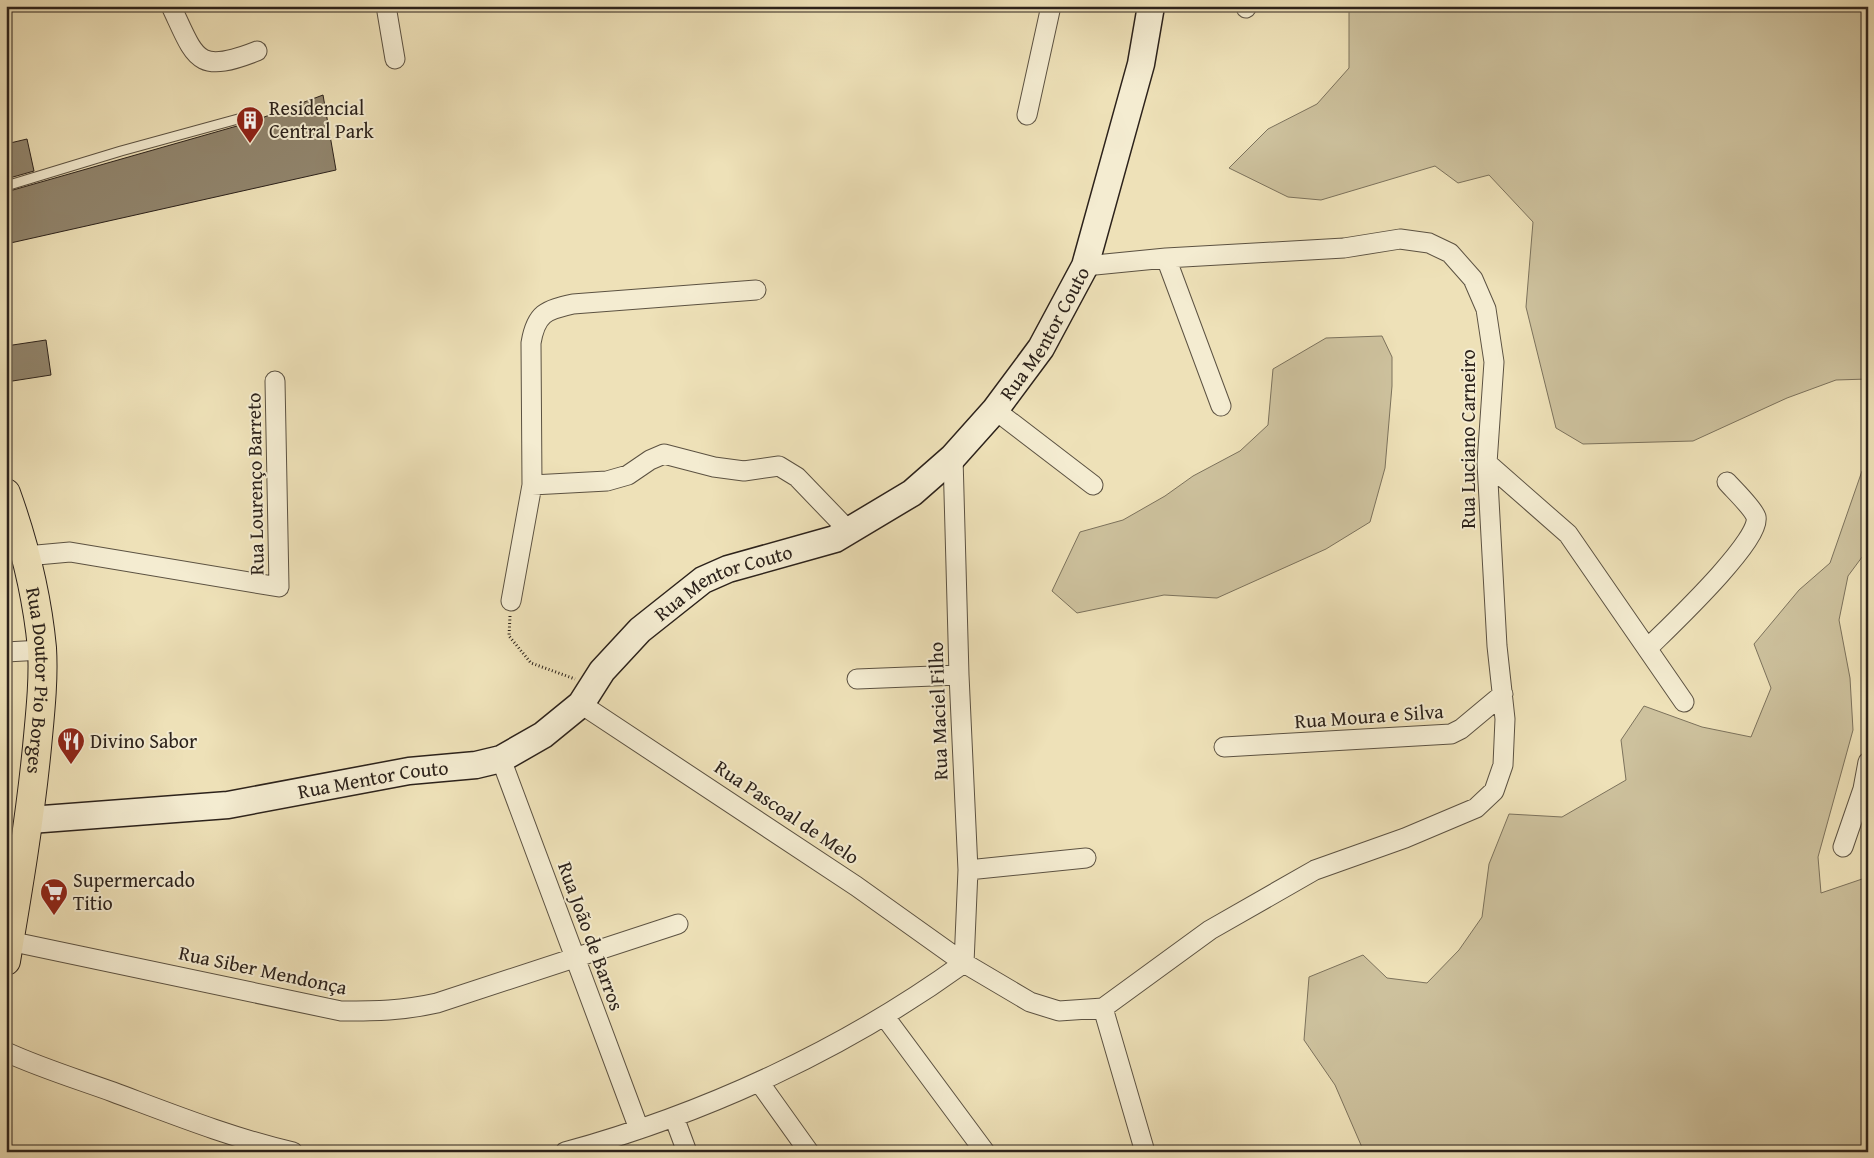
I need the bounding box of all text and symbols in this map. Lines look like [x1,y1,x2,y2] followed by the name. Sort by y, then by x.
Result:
[269,93,375,145] place label: Residencial Central Park
[235,105,265,144] building icon: Residencial Central Park
[992,261,1096,406] street label: Rua Mentor Couto
[1453,349,1482,529] street label: Rua Luciano Carneiro
[238,392,271,576] street label: Rua Lourenço Barreto
[648,537,796,627] street label: Rua Mentor Couto
[19,585,58,776] street label: Rua Doutor Pio Borges
[921,641,954,781] street label: Rua Maciel Filho
[1293,696,1445,735] street label: Rua Moura e Silva
[56,726,86,765] restaurant icon: Divino Sabor
[90,726,197,755] place label: Divino Sabor
[709,752,865,871] street label: Rua Pascoal de Melo
[295,753,450,806] street label: Rua Mentor Couto
[551,857,632,1014] street label: Rua João de Barros
[73,865,195,917] place label: Supermercado Titio
[39,877,69,916] supermarket icon: Supermercado Titio
[176,938,350,1002] street label: Rua Siber Mendonça

